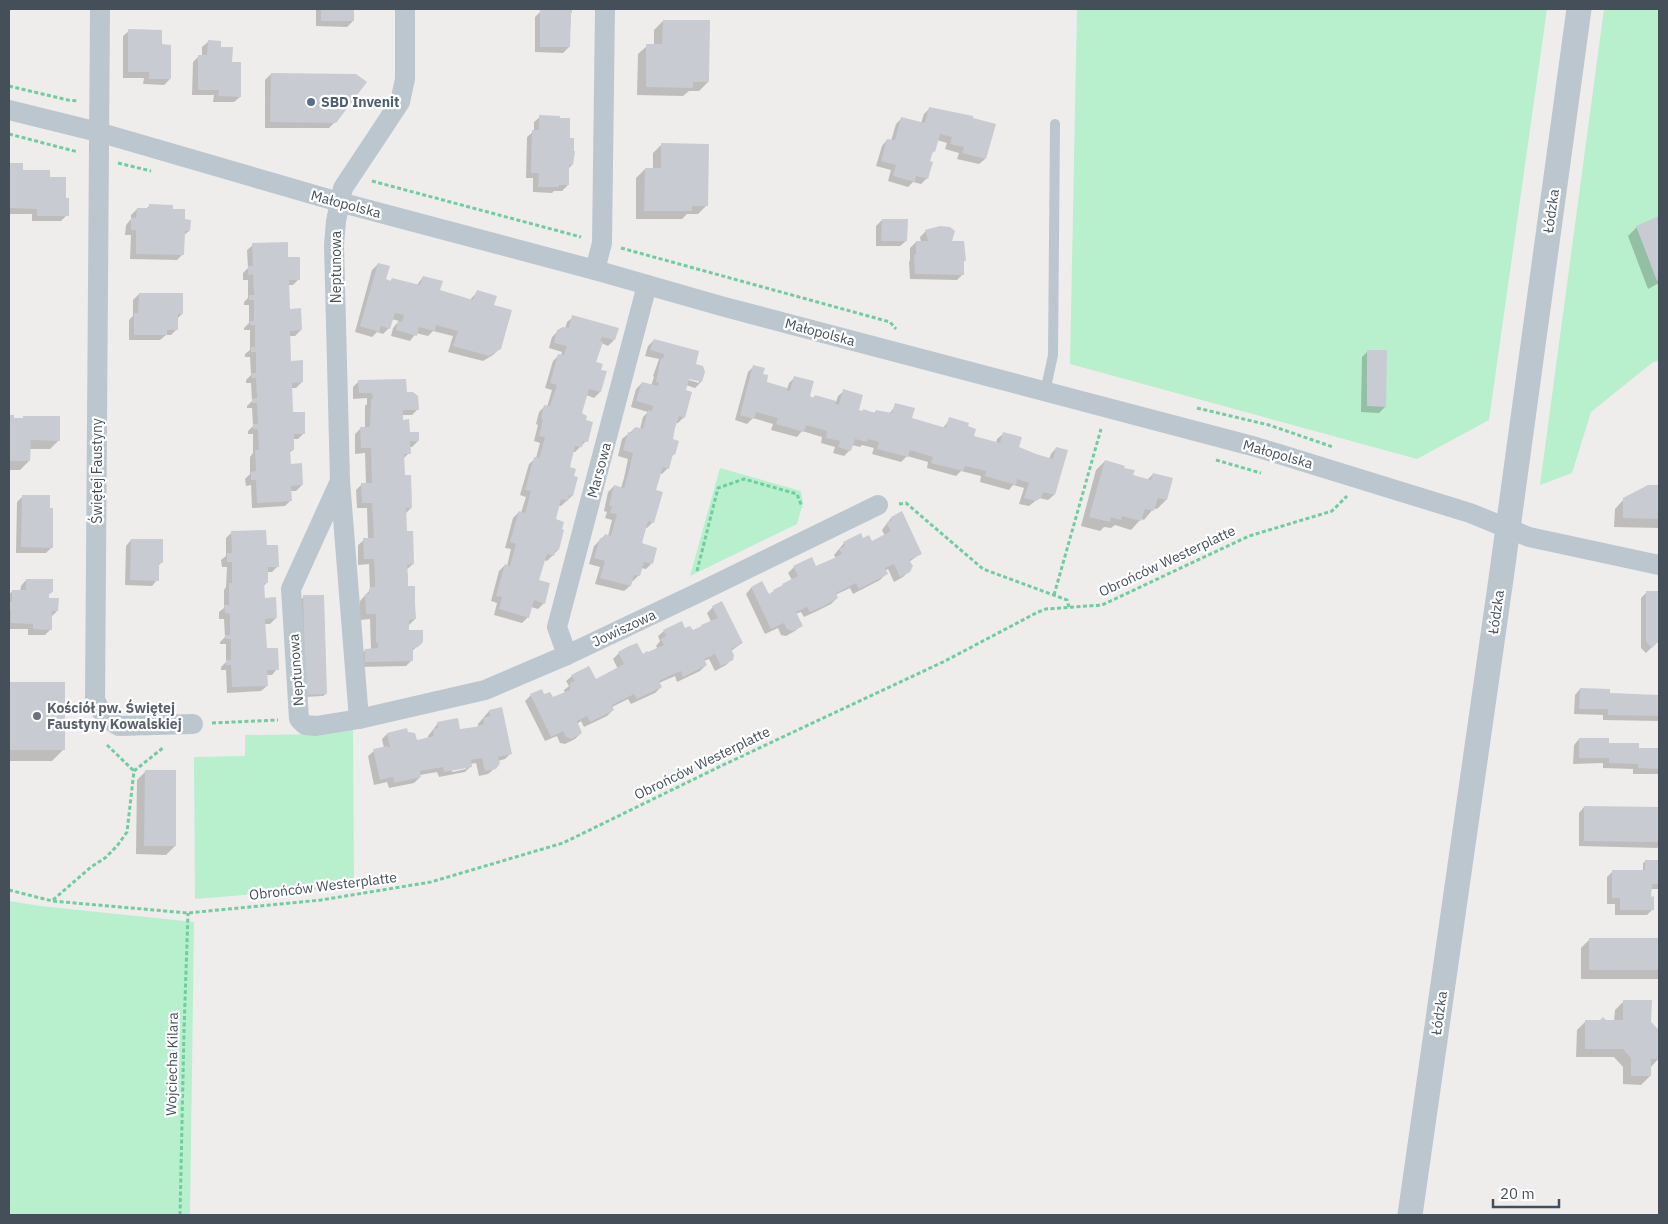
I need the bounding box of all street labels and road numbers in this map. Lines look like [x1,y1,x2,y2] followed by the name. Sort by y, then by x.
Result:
[309,186,384,222] street label: Małopolska
[1539,187,1563,235] street label: Łódzka
[327,230,345,303] street label: Neptunowa
[783,314,858,350] street label: Małopolska
[87,418,106,524] street label: Świętej Faustyny
[1241,435,1316,473] street label: Małopolska
[583,440,615,500] street label: Marsowa
[1096,521,1238,601] street label: Obrońców Westerplatte
[1484,588,1508,636] street label: Łódzka
[589,605,659,651] street label: Jowiszowa
[284,633,308,707] street label: Neptunowa
[631,722,773,804] street label: Obrońców Westerplatte
[248,868,398,904] street label: Obrońców Westerplatte
[1427,989,1451,1037] street label: Łódzka
[162,1011,182,1116] street label: Wojciecha Kilara

